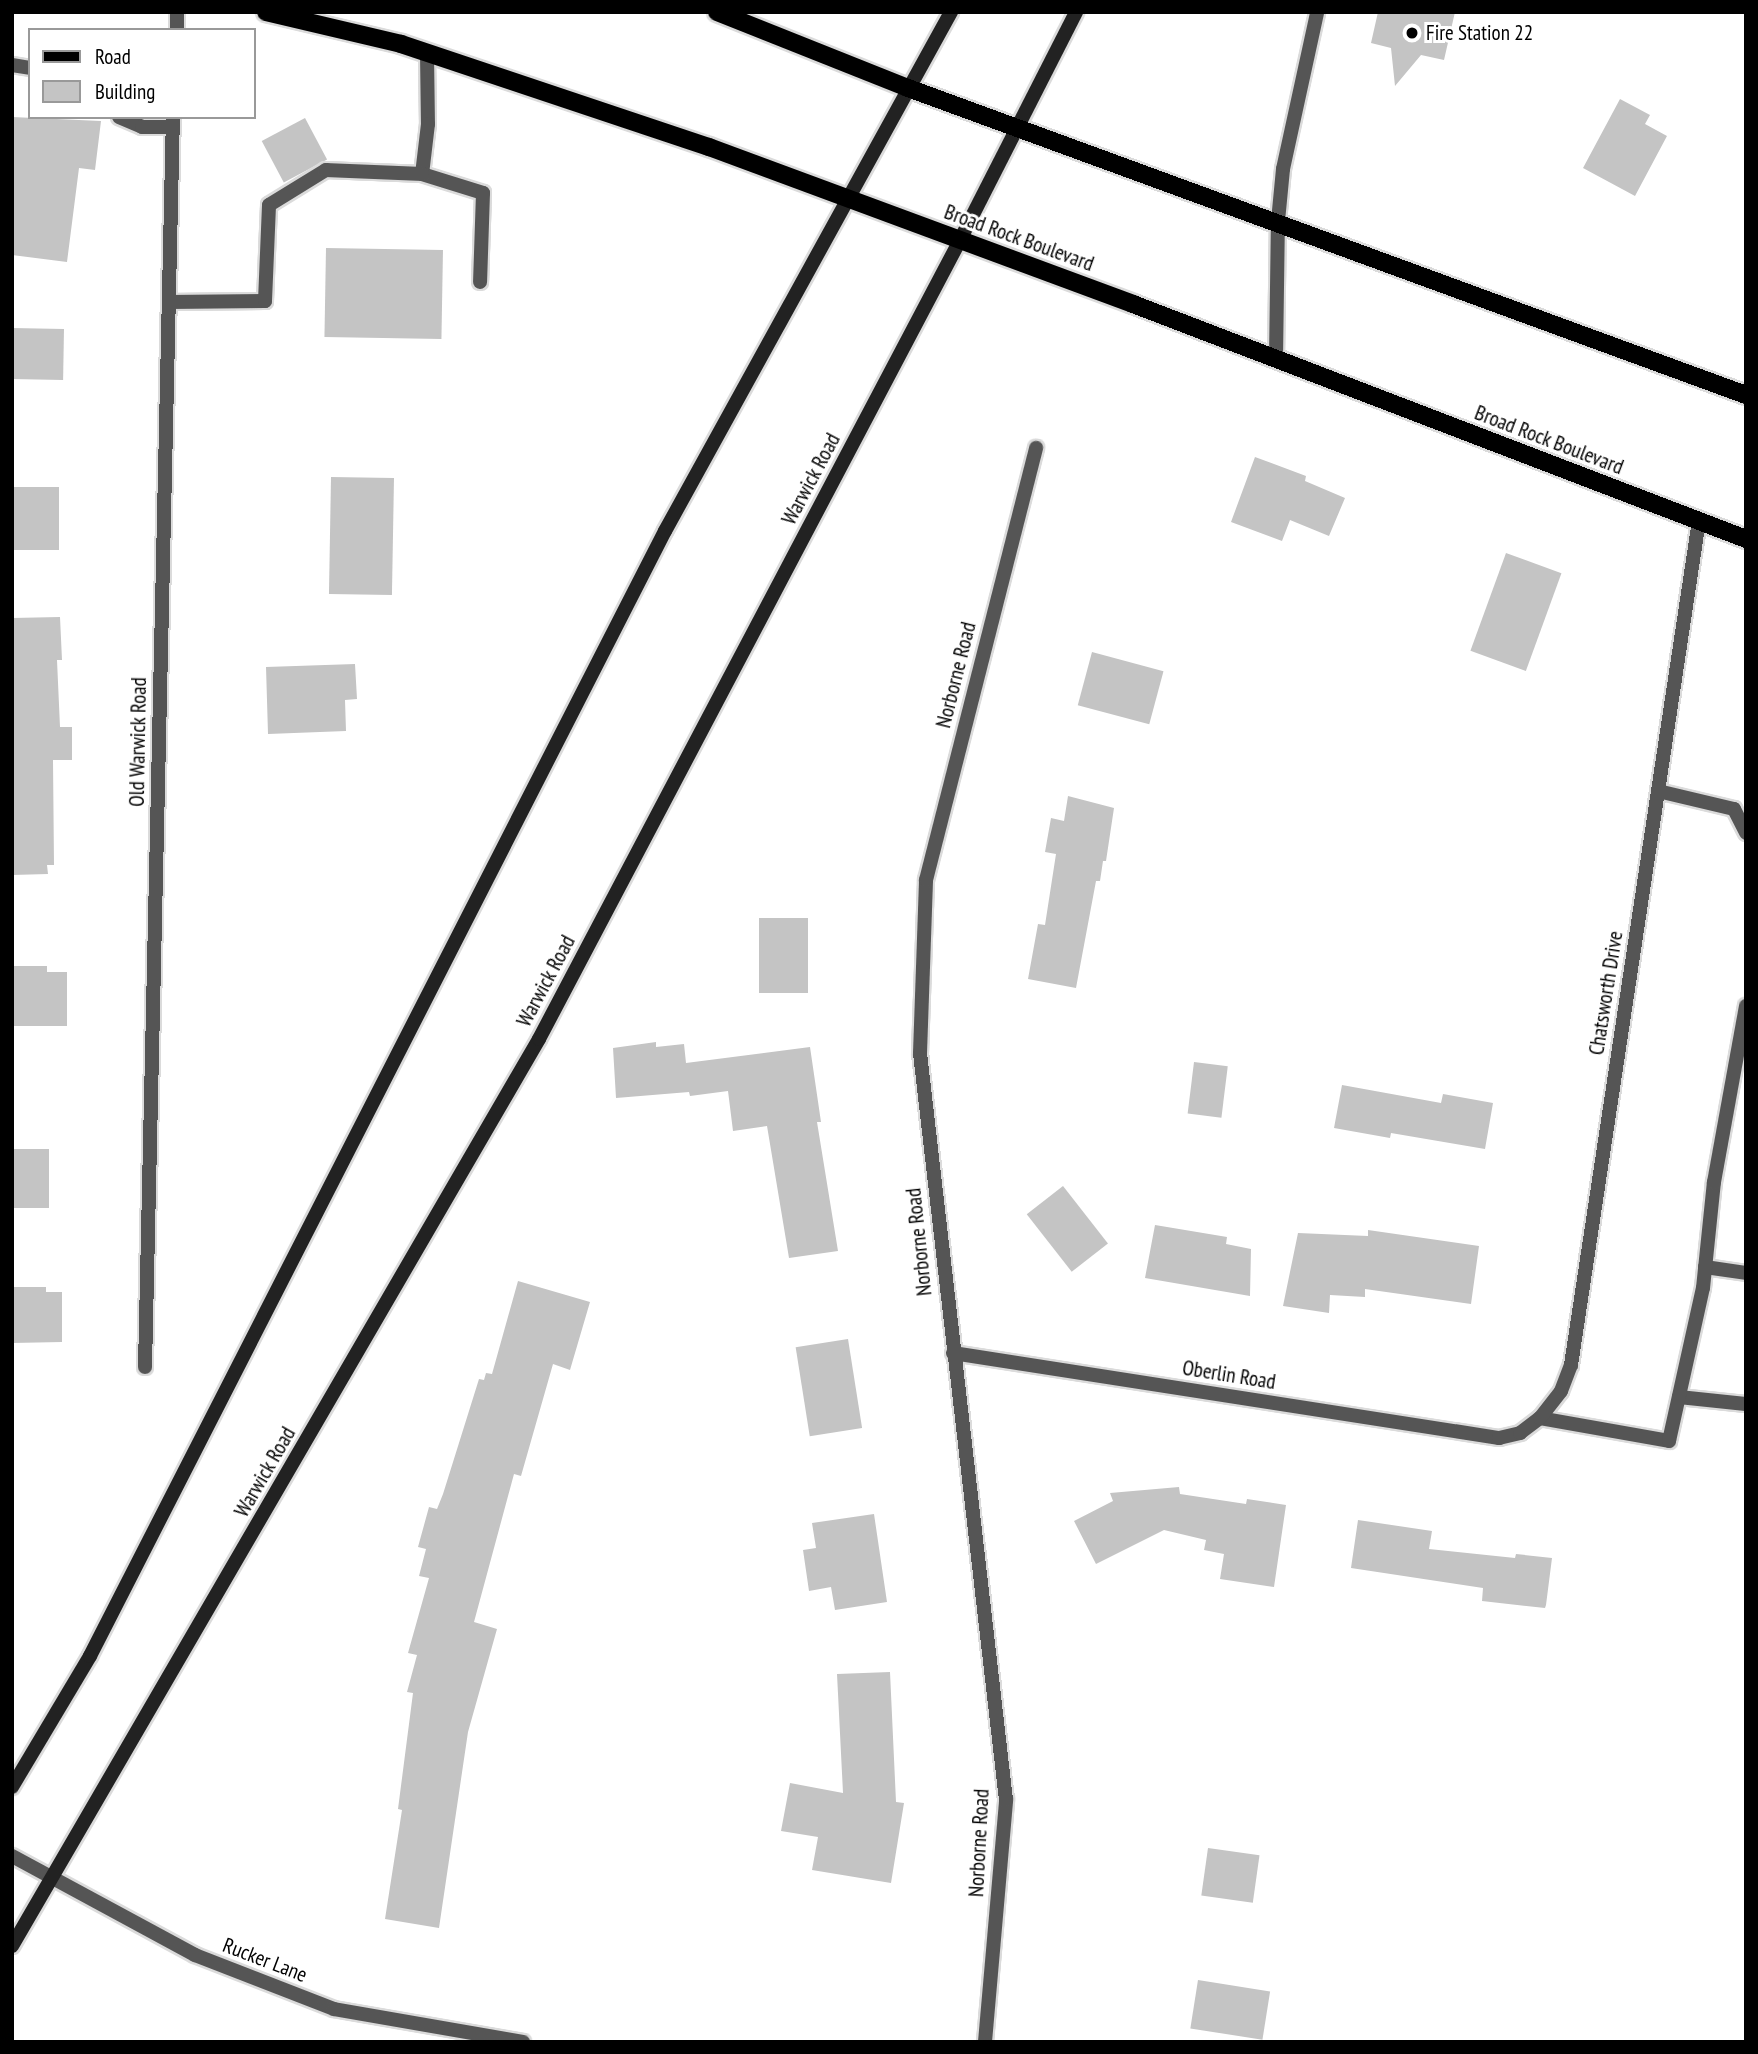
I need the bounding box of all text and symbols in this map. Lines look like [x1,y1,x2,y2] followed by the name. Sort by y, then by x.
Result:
[1426,20,1533,46] place label: Fire Station 22
[1404,25,1420,41] marker: Fire Station 22
[28,28,256,119] legend
[95,43,131,70] text: Road
[95,78,155,105] text: Building
[941,199,1097,277] street label: Broad Rock Boulevard
[1471,400,1627,480] street label: Broad Rock Boulevard
[776,429,846,529] street label: Warwick Road
[931,619,981,731] street label: Norborne Road
[124,677,152,807] street label: Old Warwick Road
[1584,929,1628,1057] street label: Chatsworth Drive
[511,931,581,1031] street label: Warwick Road
[901,1187,937,1297] street label: Norborne Road
[1181,1355,1277,1395] street label: Oberlin Road
[229,1422,301,1522] street label: Warwick Road
[964,1788,994,1898] street label: Norborne Road
[219,1932,311,1988] street label: Rucker Lane

